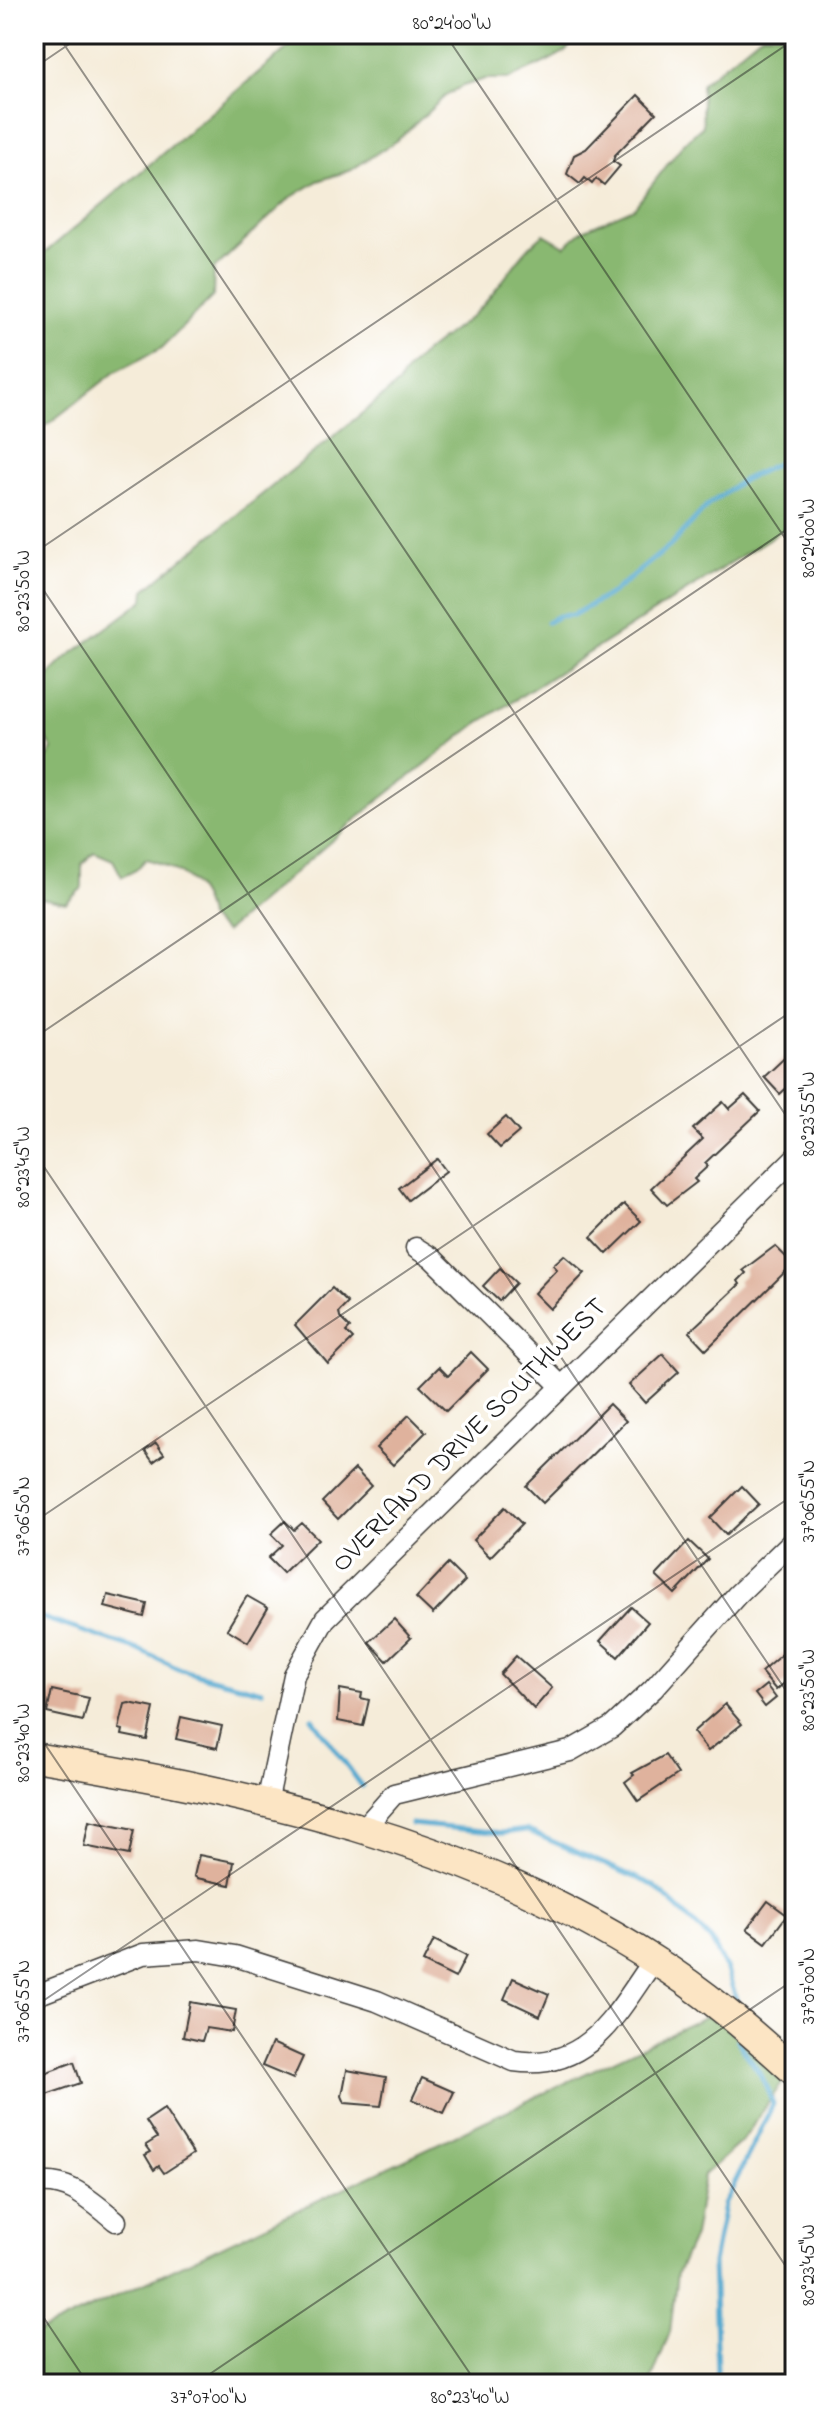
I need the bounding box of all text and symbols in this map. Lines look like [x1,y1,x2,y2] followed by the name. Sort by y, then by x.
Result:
[412,10,492,39] text: 80°24'00"W
[795,498,824,578] text: 80°24'00"W
[10,550,39,632] text: 80°23'50"W
[795,1072,824,1156] text: 80°23'55"W
[10,1126,39,1208] text: 80°23'45"W
[323,1289,617,1583] street label: OVERLAND DRIVE SOUTHWEST
[795,1460,824,1542] text: 37°06'55"N
[10,1476,39,1556] text: 37°06'50"N
[795,1649,824,1731] text: 80°23'50"W
[10,1704,39,1782] text: 80°23'40"W
[795,1948,824,2024] text: 37°07'00"N
[10,1960,39,2042] text: 37°06'55"N
[795,2224,824,2306] text: 80°23'45"W
[171,2384,247,2413] text: 37°07'00"N
[431,2384,509,2413] text: 80°23'40"W

